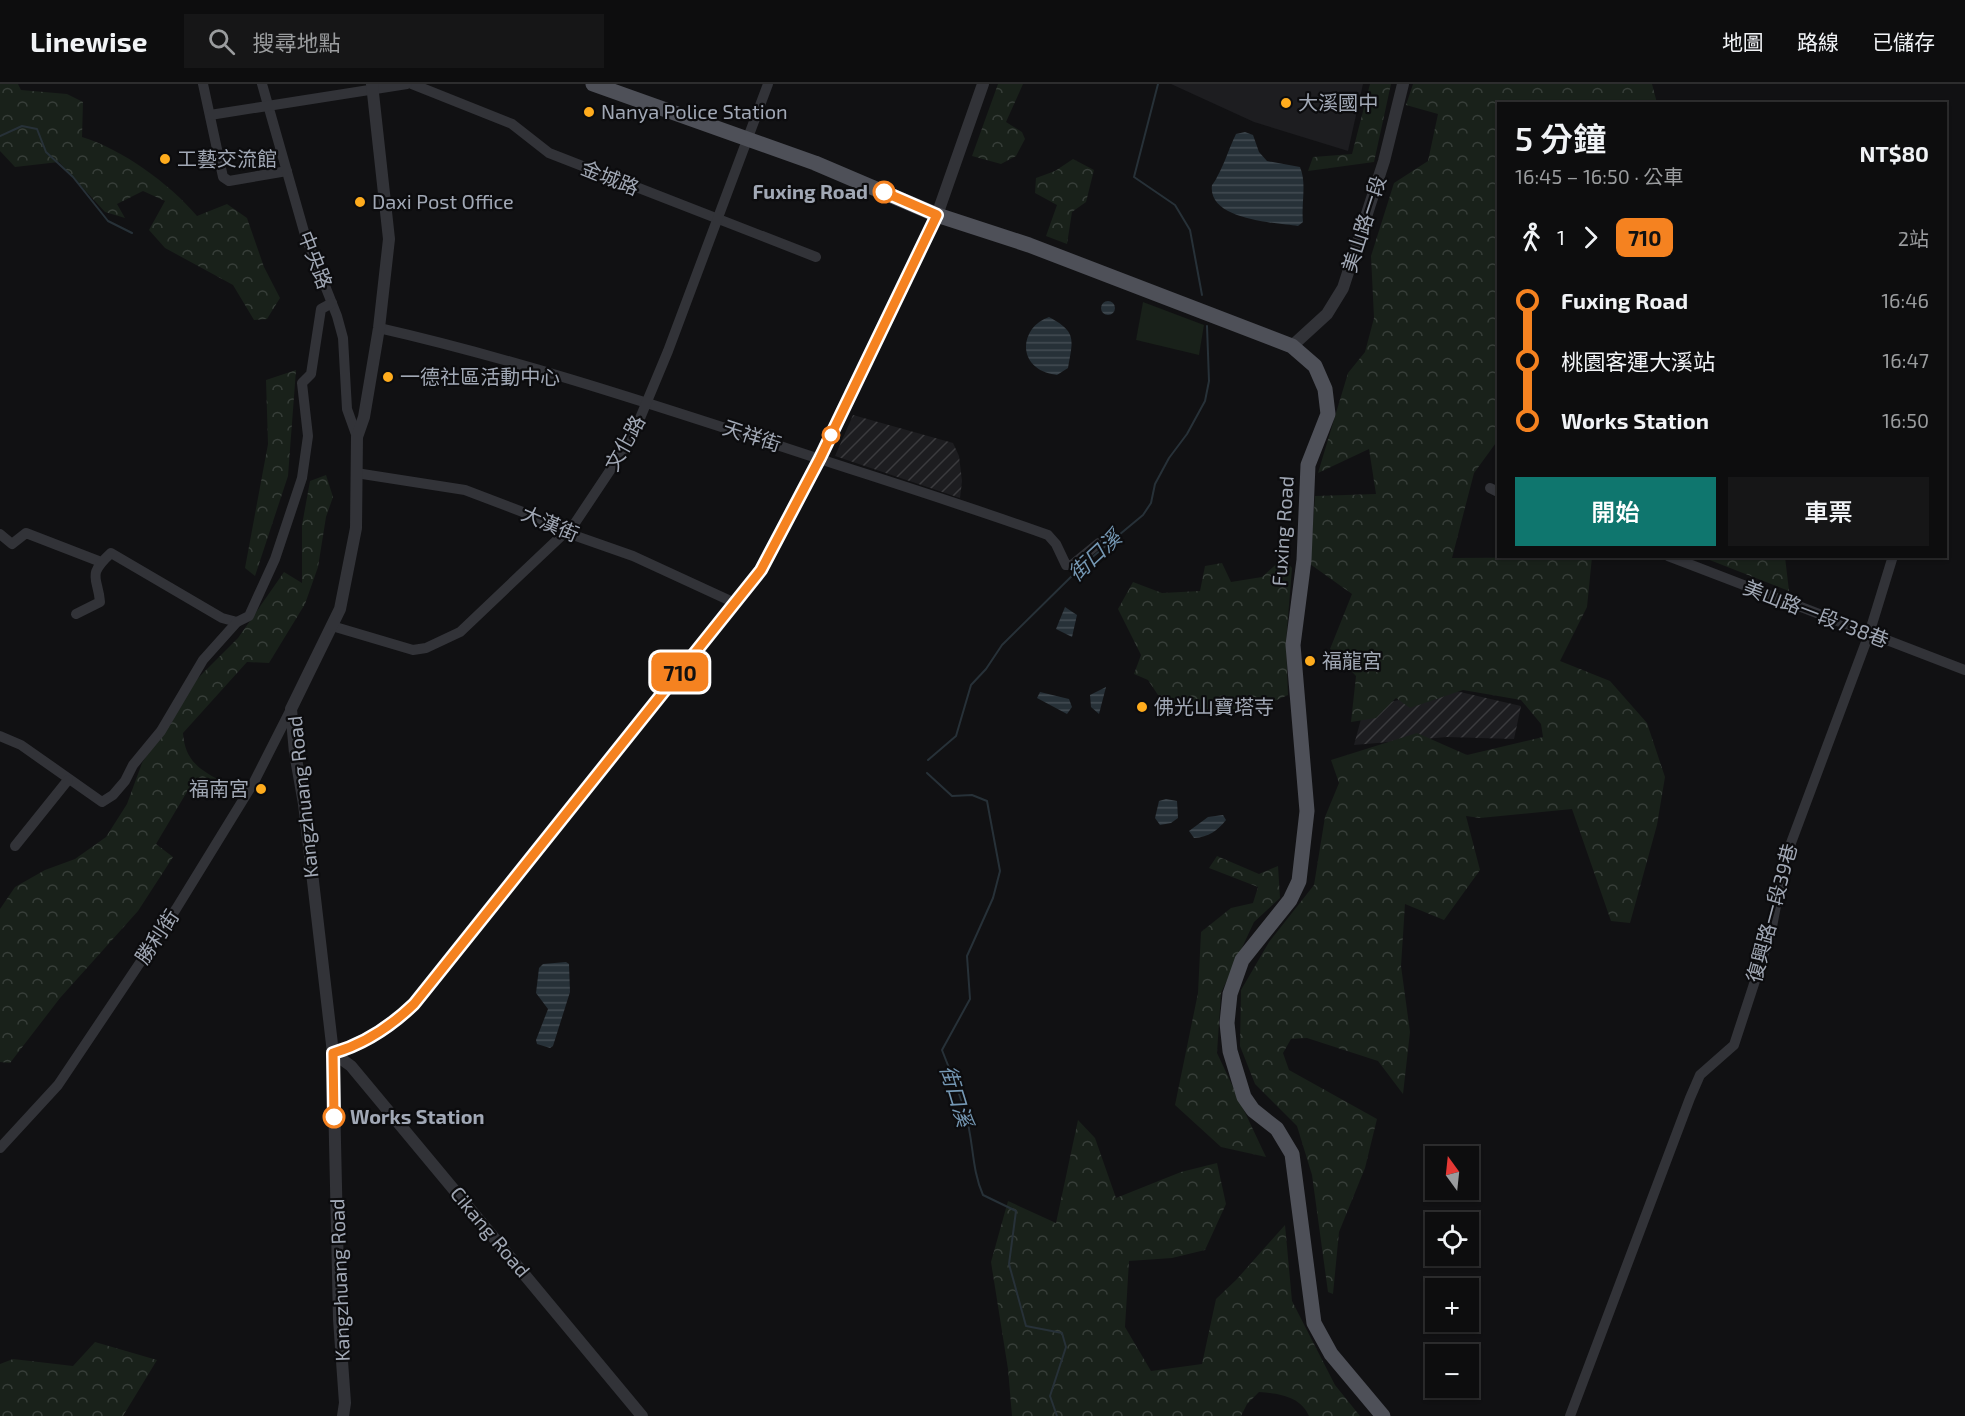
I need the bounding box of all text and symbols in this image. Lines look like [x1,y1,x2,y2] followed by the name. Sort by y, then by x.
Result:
[184,14,604,68] search box
[30,24,148,58] text: Linewise
[205,25,238,58] icon: search
[253,29,341,55] text: 搜尋地點
[1722,29,1764,54] text: 地圖
[1797,29,1839,54] text: 路線
[1872,29,1935,54] text: 已儲存
[1298,90,1378,114] place label: 大溪國中
[1279,96,1293,110] marker: 大溪國中
[601,99,788,123] place label: Nanya Police Station
[582,105,596,119] marker: Nanya Police Station
[1515,118,1606,158] text: 5 分鐘
[1860,140,1929,166] text: NT$80
[177,146,277,170] place label: 工藝交流館
[158,152,172,166] marker: 工藝交流館
[578,155,643,199] street label: 金城路
[1515,164,1683,188] text: 16:45 – 16:50 · 公車
[1336,172,1390,275] street label: 美山路一段
[752,179,868,203] place label: Fuxing Road
[873,181,895,203] marker: Fuxing Road
[372,189,514,213] place label: Daxi Post Office
[353,195,367,209] marker: Daxi Post Office
[1515,221,1548,254] icon: walk
[1574,221,1607,254] icon: forward
[1557,225,1565,249] text: 1
[1628,225,1661,250] text: 710
[1898,226,1929,250] text: 2站
[294,227,338,292] street label: 中央路
[1561,287,1688,313] text: Fuxing Road
[1881,288,1929,312] text: 16:46
[1561,348,1715,374] text: 桃園客運大溪站
[1882,348,1929,372] text: 16:47
[400,364,560,388] place label: 一德社區活動中心
[381,370,395,384] marker: 一德社區活動中心
[1561,407,1709,433] text: Works Station
[1882,408,1929,432] text: 16:50
[599,410,649,475] street label: 文化路
[720,414,785,456] street label: 天祥街
[822,426,840,444] unlabelled marker
[1266,475,1298,587] street label: Fuxing Road
[1515,477,1716,546] button: 開始
[1728,477,1929,546] button: 車票
[518,500,583,546] street label: 大漢街
[1062,522,1128,586] water label: 街口溪
[1740,574,1892,652] street label: 美山路一段738巷
[1322,648,1382,672] place label: 福龍宮
[646,652,714,692] line badge: 710
[1303,654,1317,668] marker: 福龍宮
[663,660,697,685] text: 710
[1154,694,1274,718] place label: 佛光山寶塔寺
[1135,700,1149,714] marker: 佛光山寶塔寺
[282,715,322,879] street label: Kangzhuang Road
[189,776,249,800] place label: 福南宮
[254,782,268,796] marker: 福南宮
[1741,841,1801,985] street label: 復興路一段39巷
[129,905,183,968] street label: 勝利街
[936,1062,979,1132] water label: 街口溪
[350,1104,484,1128] place label: Works Station
[323,1106,345,1128] marker: Works Station
[1425,1146,1479,1200] north arrow
[1425,1146,1479,1398] map controls
[446,1181,536,1282] street label: Cikang Road
[324,1198,354,1362] street label: Kangzhuang Road
[1425,1212,1479,1266] button: locate
[1425,1278,1479,1332] button: +
[1425,1344,1479,1398] button: −

